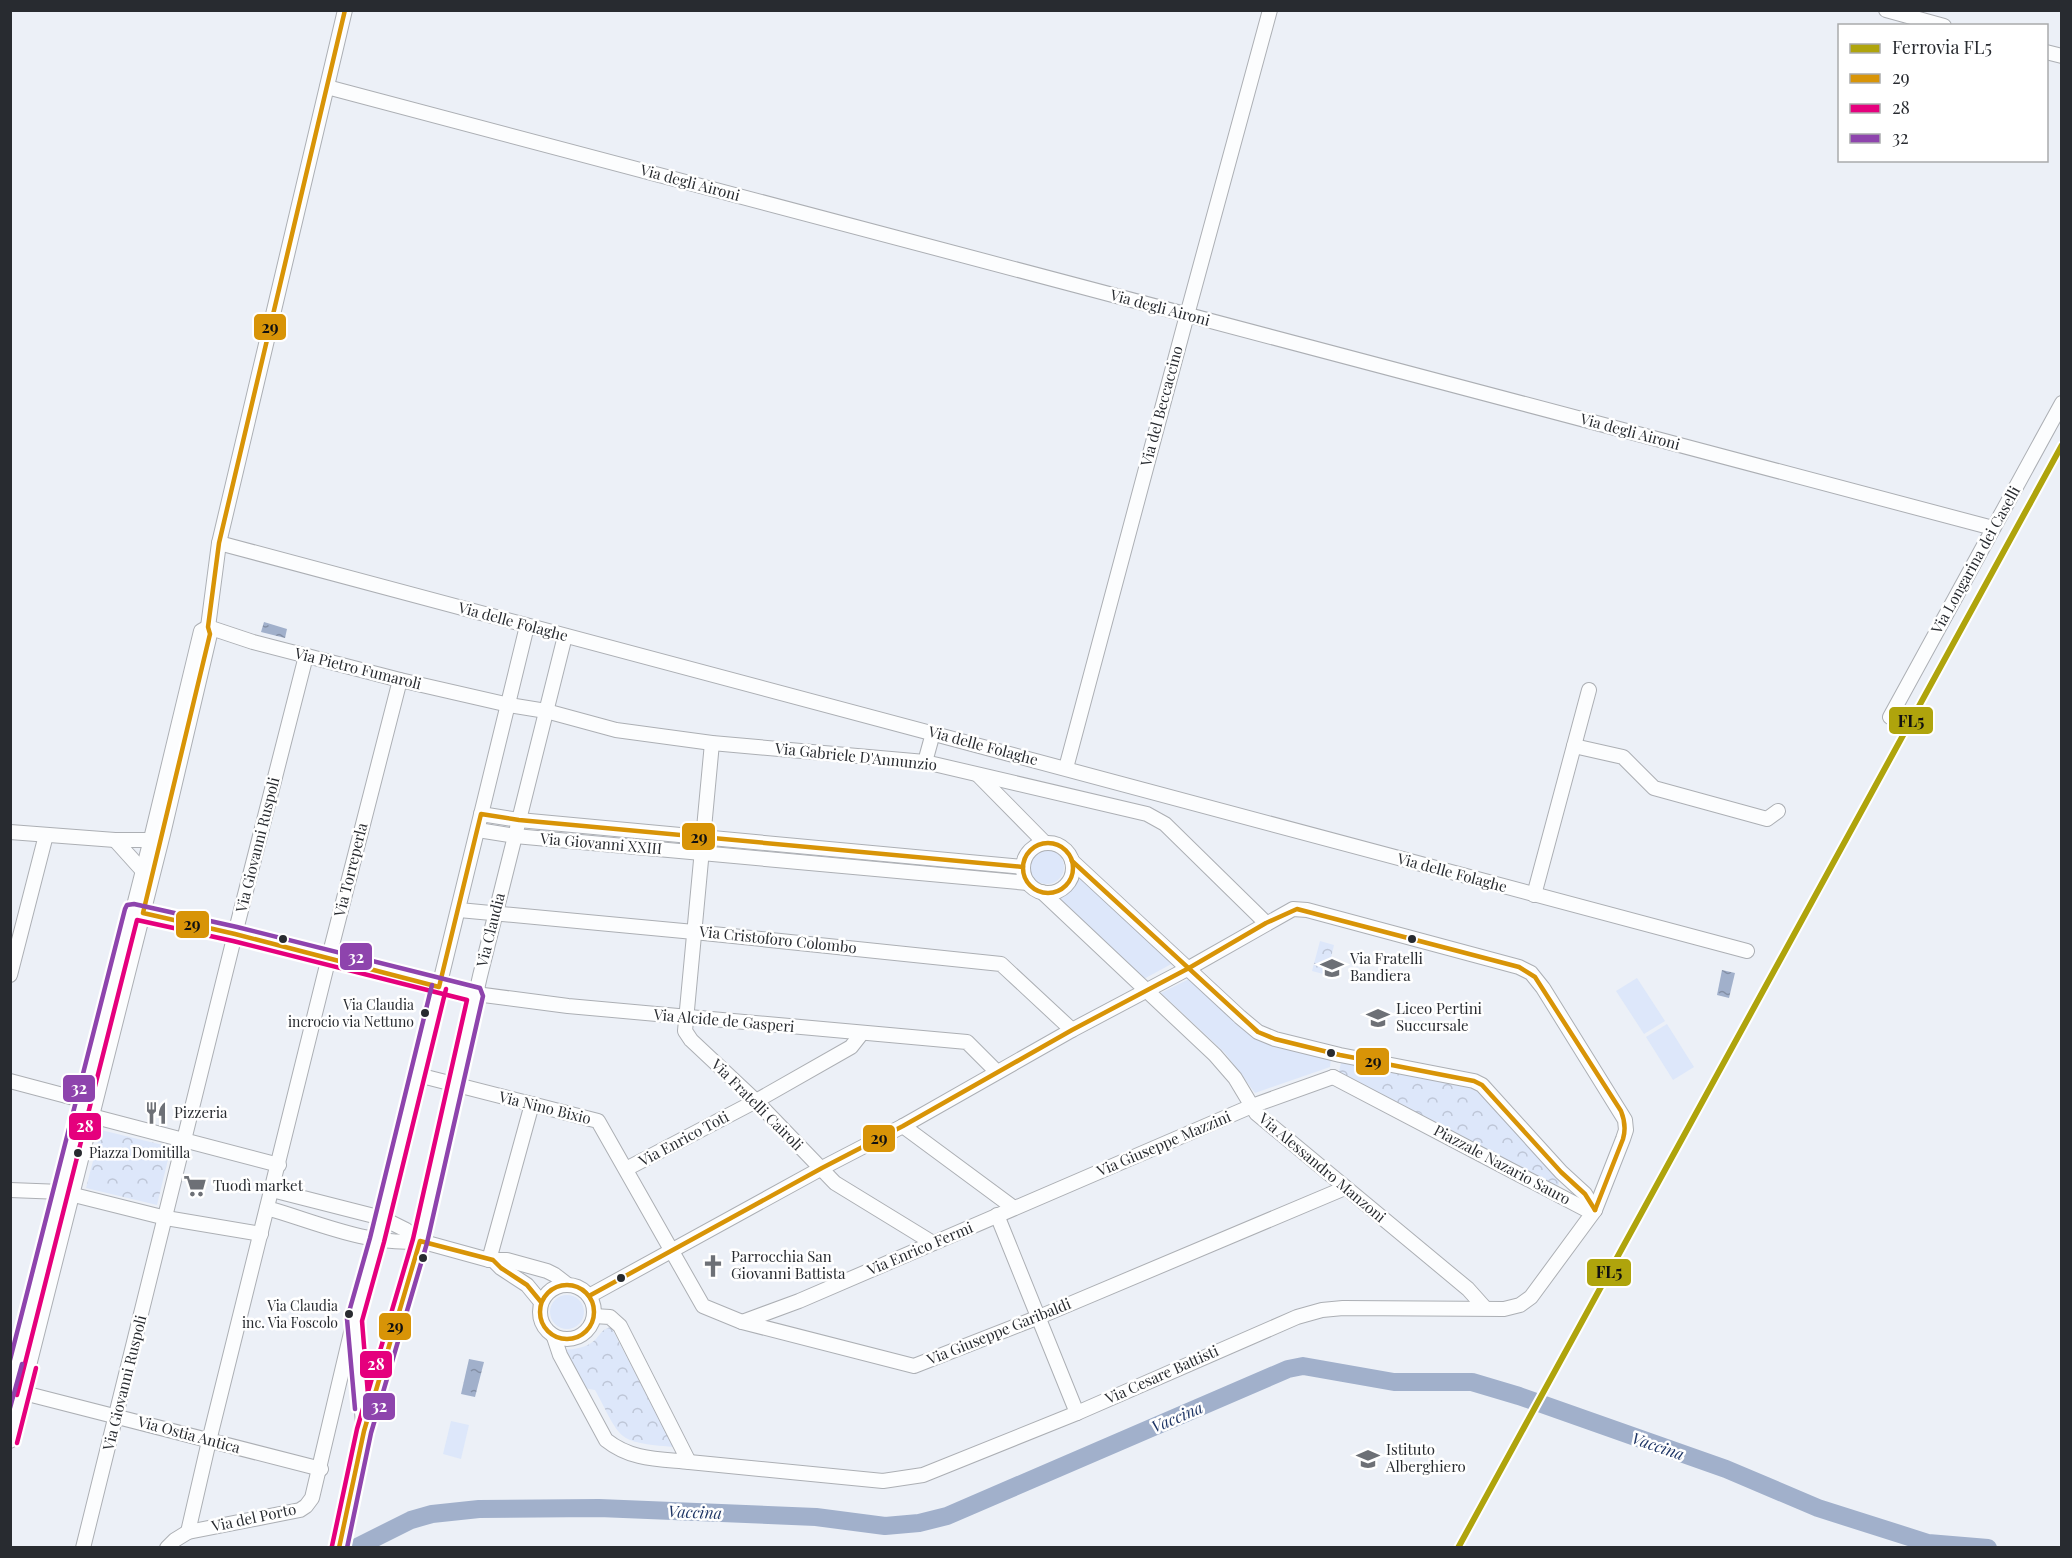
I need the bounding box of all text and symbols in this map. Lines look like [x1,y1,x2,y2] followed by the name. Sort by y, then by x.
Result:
[1838,24,2048,162] legend
[1892,35,1992,59] text: Ferrovia FL5
[1892,65,1910,89] text: 29
[1892,95,1910,119] text: 28
[1892,125,1909,149] text: 32
[637,159,743,205] street label: Via degli Aironi
[1107,284,1213,330] street label: Via degli Aironi
[253,313,287,341] line badge: 29
[261,316,279,337] text: 29
[1135,343,1187,469] street label: Via del Beccaccino
[1577,408,1683,454] street label: Via degli Aironi
[1926,482,2024,638] street label: Via Longarina dei Caselli
[455,597,570,645] street label: Via delle Folaghe
[292,642,424,694] street label: Via Pietro Fumaroli
[1888,706,1934,735] line badge: FL5
[1898,710,1924,731] text: FL5
[925,721,1040,769] street label: Via delle Folaghe
[773,737,938,774] street label: Via Gabriele D'Annunzio
[230,774,284,916] street label: Via Giovanni Ruspoli
[328,820,371,920] street label: Via Torreperla
[681,822,716,851] line badge: 29
[690,826,708,847] text: 29
[538,828,663,858] street label: Via Giovanni XXIII
[1394,848,1509,896] street label: Via delle Folaghe
[471,890,509,970] street label: Via Claudia
[175,910,210,939] line badge: 29
[183,913,201,934] text: 29
[697,921,858,957] street label: Via Cristoforo Colombo
[277,933,289,945] unlabelled marker
[1406,933,1418,945] unlabelled marker
[339,942,373,971] line badge: 32
[348,946,364,967] text: 32
[1349,948,1424,985] place label: Via Fratelli Bandiera
[1319,955,1345,981] school or university icon: Via Fratelli Bandiera
[288,995,414,1031] place label: Via Claudia incrocio via Nettuno
[1396,998,1483,1035] place label: Liceo Pertini Succursale
[652,1004,796,1036] street label: Via Alcide de Gasperi
[1365,1005,1391,1031] school or university icon: Liceo Pertini Succursale
[419,1007,431,1019] marker: Via Claudia incrocio via Nettuno
[1325,1047,1337,1059] unlabelled marker
[1355,1047,1390,1076] line badge: 29
[1364,1050,1382,1071] text: 29
[707,1053,808,1155] street label: Via Fratelli Cairoli
[62,1074,96,1103] line badge: 32
[71,1077,87,1098] text: 32
[496,1086,593,1128] street label: Via Nino Bixio
[143,1100,169,1126] restaurant icon: Pizzeria
[174,1102,228,1122] place label: Pizzeria
[634,1106,733,1171] street label: Via Enrico Toti
[1093,1106,1234,1181] street label: Via Giuseppe Mazzini
[1254,1107,1391,1227] street label: Via Alessandro Manzoni
[68,1112,102,1141] line badge: 28
[76,1115,94,1136] text: 28
[1431,1120,1574,1209] street label: Piazzale Nazario Sauro
[862,1124,896,1153] line badge: 29
[870,1127,888,1148] text: 29
[89,1143,190,1162] place label: Piazza Domitilla
[72,1147,84,1159] marker: Piazza Domitilla
[182,1173,208,1199] supermarket icon: Tuodì market
[213,1175,304,1195] place label: Tuodì market
[863,1217,976,1280] street label: Via Enrico Fermi
[731,1246,846,1283] place label: Parrocchia San Giovanni Battista
[417,1252,429,1264] unlabelled marker
[700,1253,726,1279] church icon: Parrocchia San Giovanni Battista
[1586,1258,1632,1287] line badge: FL5
[1596,1261,1622,1282] text: FL5
[615,1272,627,1284] unlabelled marker
[923,1293,1074,1369] street label: Via Giuseppe Garibaldi
[242,1296,338,1332] place label: Via Claudia inc. Via Foscolo
[343,1308,355,1320] marker: Via Claudia inc. Via Foscolo
[97,1312,151,1454] street label: Via Giovanni Ruspoli
[378,1312,412,1341] line badge: 29
[386,1315,404,1336] text: 29
[1101,1340,1222,1408] street label: Via Cesare Battisti
[359,1350,393,1379] line badge: 28
[367,1353,385,1374] text: 28
[362,1392,396,1421] line badge: 32
[371,1395,387,1416] text: 32
[1148,1396,1206,1437] water label: Vaccina
[135,1410,243,1457] street label: Via Ostia Antica
[1629,1427,1687,1464] water label: Vaccina
[1385,1439,1466,1476] place label: Istituto Alberghiero
[1355,1446,1381,1472] school or university icon: Istituto Alberghiero
[209,1498,298,1536] street label: Via del Porto
[668,1500,722,1523] water label: Vaccina

